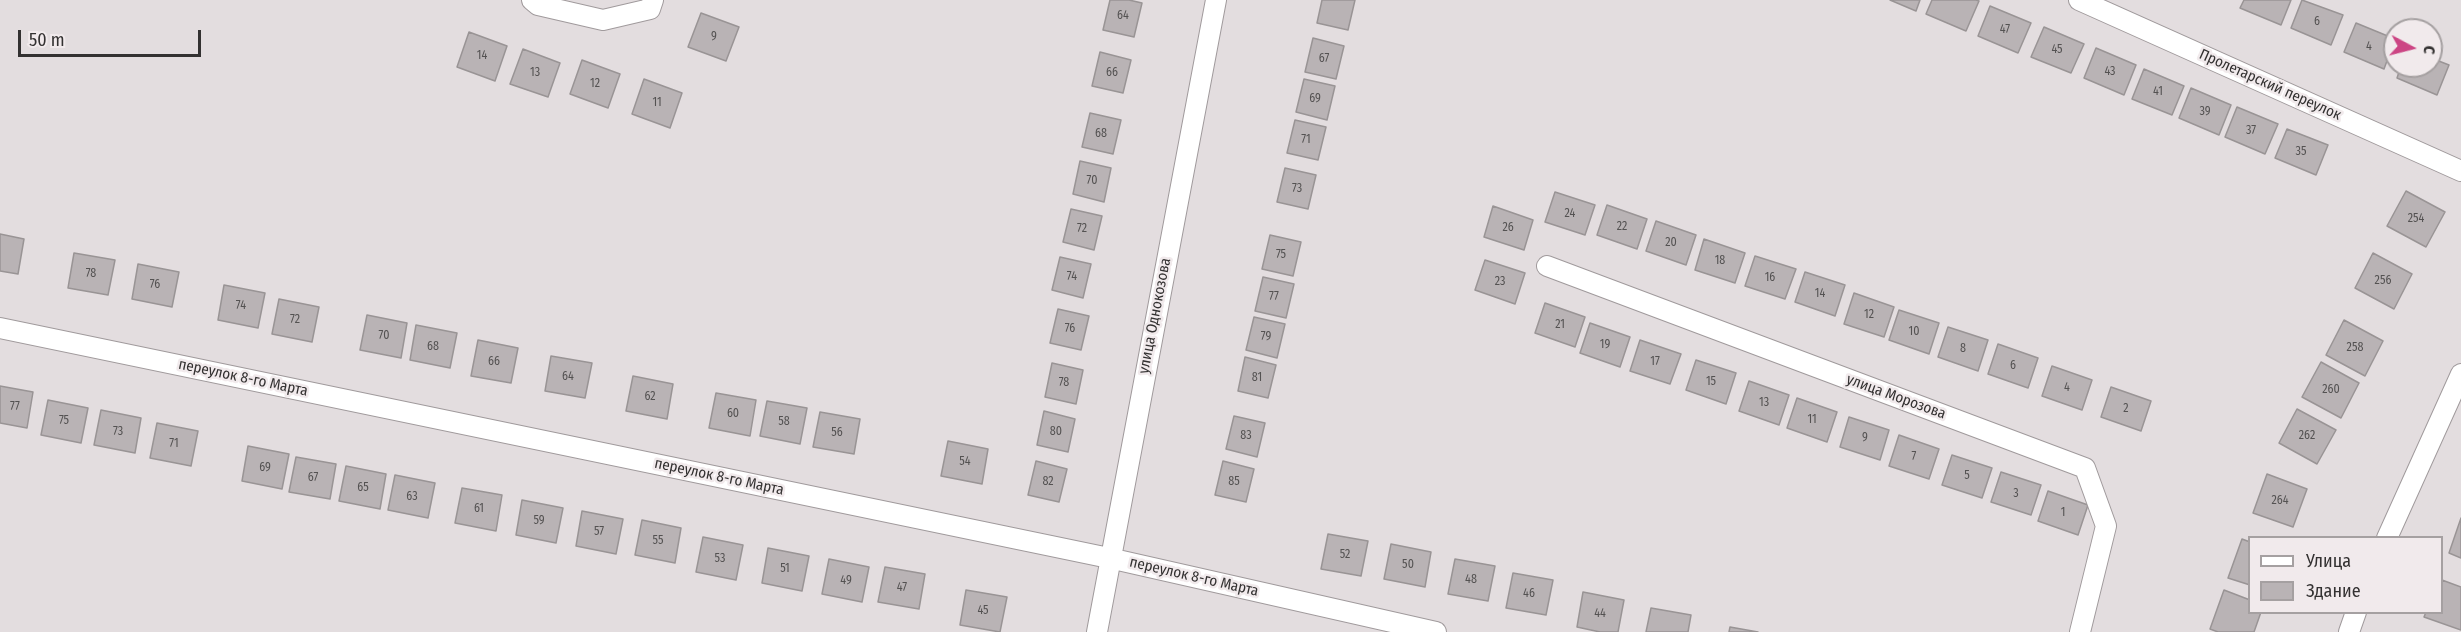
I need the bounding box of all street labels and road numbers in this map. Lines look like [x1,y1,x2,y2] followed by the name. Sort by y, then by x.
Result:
[2196,46,2344,124] street label: Пролетарский переулок
[1135,257,1175,375] street label: улица Однокозова
[177,355,309,401] street label: переулок 8-го Марта
[1844,371,1948,423] street label: улица Морозова
[653,454,785,500] street label: переулок 8-го Марта
[1128,553,1260,601] street label: переулок 8-го Марта

